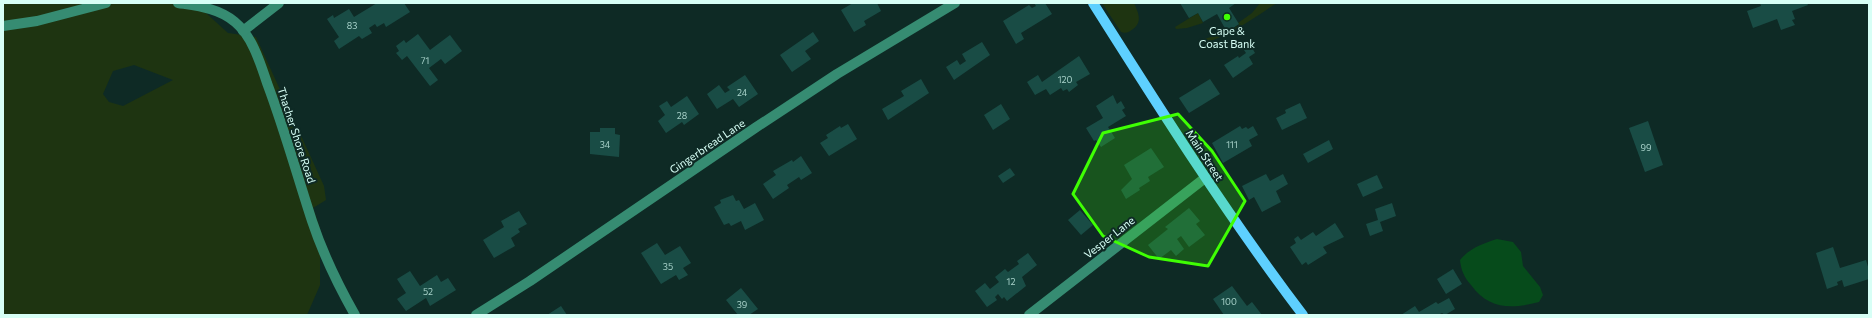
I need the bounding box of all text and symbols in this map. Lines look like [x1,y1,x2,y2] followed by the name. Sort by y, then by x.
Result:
[1222,12,1232,22] marker: Cape & Coast Bank
[347,20,357,31] house number: 83
[1199,24,1255,50] place label: Cape & Coast Bank
[421,55,429,66] house number: 71
[1058,74,1072,85] house number: 120
[275,85,319,185] street label: Thacher Shore Road
[737,87,748,98] house number: 24
[677,110,687,121] house number: 28
[667,116,747,176] street label: Gingerbread Lane
[1184,127,1227,183] street label: Main Street
[600,139,611,150] house number: 34
[1226,139,1238,150] house number: 111
[1641,142,1651,153] house number: 99
[1081,213,1137,261] street label: Vesper Lane
[663,261,673,272] house number: 35
[1007,276,1015,287] house number: 12
[423,286,433,297] house number: 52
[1221,296,1237,307] house number: 100
[737,299,747,310] house number: 39

